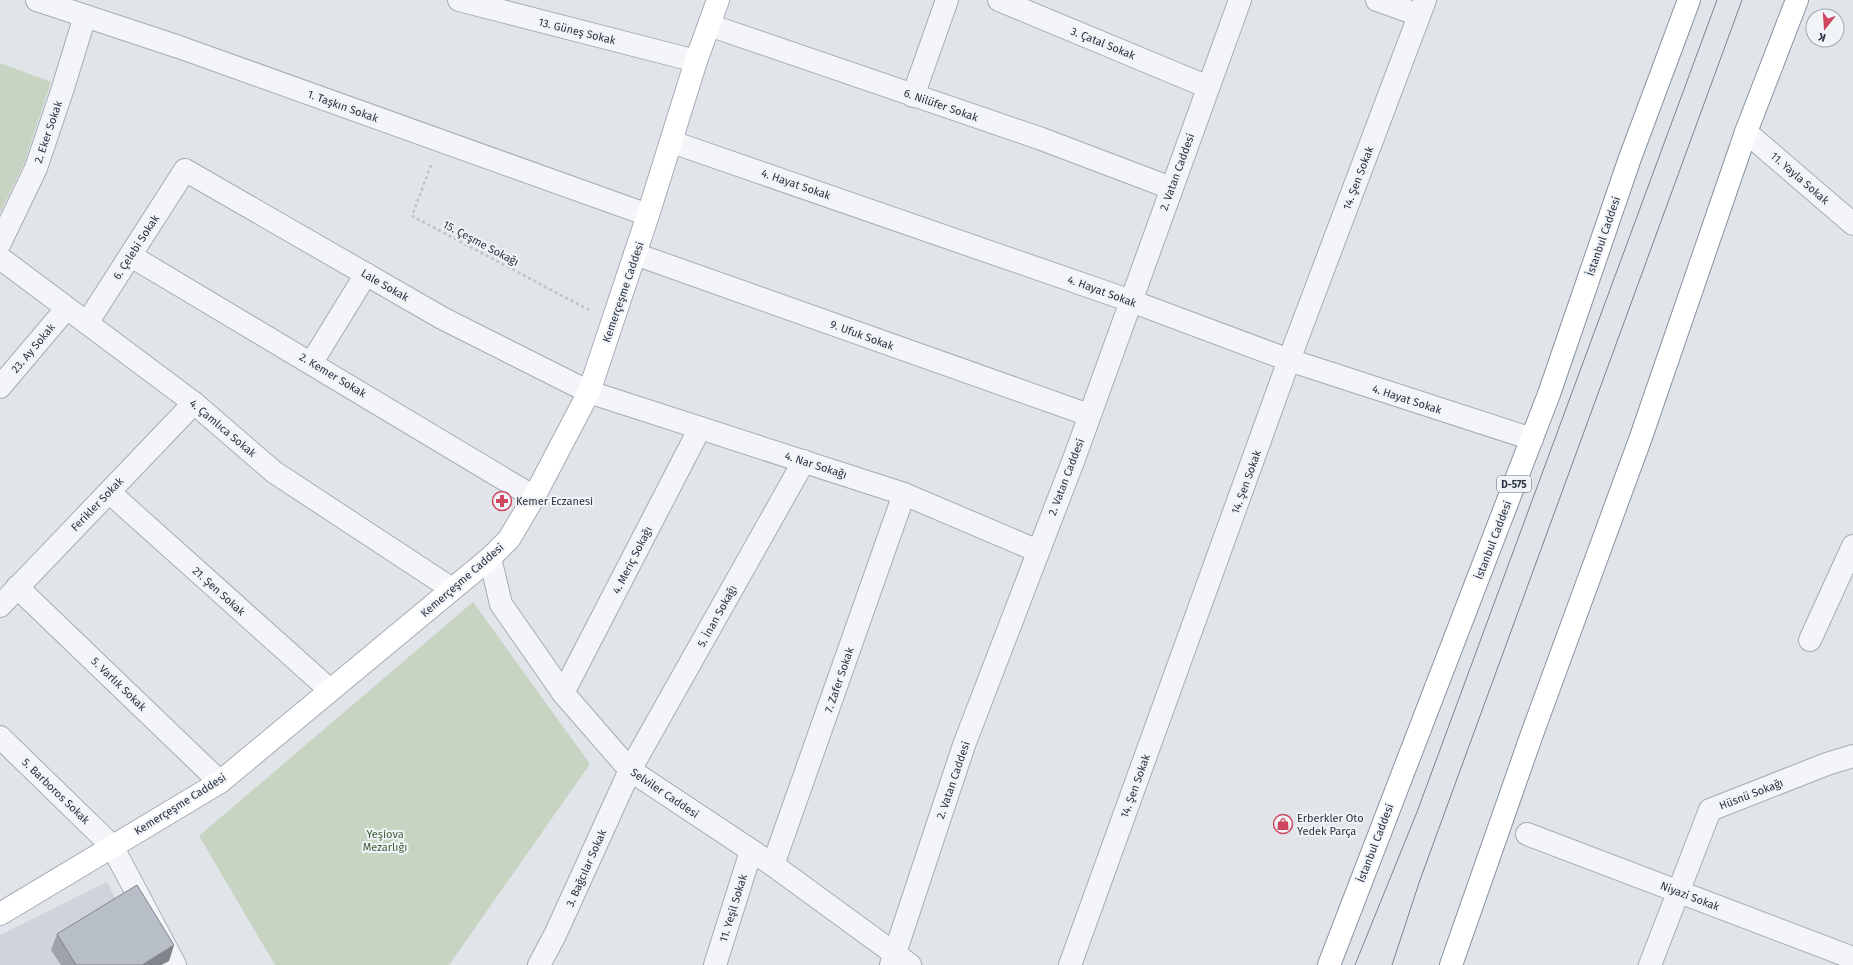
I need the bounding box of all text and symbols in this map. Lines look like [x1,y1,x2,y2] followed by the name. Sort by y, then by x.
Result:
[1805,8,1845,48] north arrow
[537,16,617,47] street label: 13. Güneş Sokak
[1069,25,1137,62] street label: 3. Çatal Sokak
[1816,30,1827,44] text: K
[902,87,980,124] street label: 6. Nilüfer Sokak
[306,88,380,125] street label: 1. Taşkın Sokak
[32,99,65,165] street label: 2. Eker Sokak
[1157,132,1197,213] street label: 2. Vatan Caddesi
[1340,144,1377,212] street label: 14. Şen Sokak
[1768,150,1832,207] street label: 11. Yayla Sokak
[760,167,832,203] street label: 4. Hayat Sokak
[1583,194,1623,278] street label: İstanbul Caddesi
[111,212,162,282] street label: 6. Çelebi Sokak
[441,218,521,269] street label: 15. Çeşme Sokağı
[600,240,647,344] street label: Kemerçeşme Caddesi
[359,267,411,304] street label: Lale Sokak
[1066,273,1138,310] street label: 4. Hayat Sokak
[828,318,896,353] street label: 9. Ufuk Sokak
[9,321,58,376] street label: 23. Ay Sokak
[297,350,369,401] street label: 2. Kemer Sokak
[1370,382,1444,417] street label: 4. Hayat Sokak
[187,397,259,460] street label: 4. Çamlıca Sokak
[1046,437,1087,517] street label: 2. Vatan Caddesi
[1229,448,1264,516] street label: 14. Şen Sokak
[783,449,849,482] street label: 4. Nar Sokağı
[68,474,127,534] street label: Ferikler Sokak
[1497,476,1531,492] road number: D-575
[491,490,513,512] pharmacy icon: Kemer Eczanesi
[516,495,593,508] place label: Kemer Eczanesi
[1472,499,1514,581] street label: İstanbul Caddesi
[610,524,655,596] street label: 4. Meriç Sokağı
[418,541,506,620] street label: Kemerçeşme Caddesi
[190,564,248,619] street label: 21. Şen Sokak
[694,583,740,649] street label: 5. İnan Sokağı
[822,645,857,715] street label: 7. Zafer Sokak
[88,655,149,714] street label: 5. Varlık Sokak
[934,740,973,821] street label: 2. Vatan Caddesi
[1118,752,1153,820] street label: 14. Şen Sokak
[19,756,92,827] street label: 5. Barboros Sokak
[628,766,701,821] street label: Selviler Caddesi
[132,771,228,838] street label: Kemerçeşme Caddesi
[1717,776,1785,813] street label: Hüsnü Sokağı
[1354,802,1396,884] street label: İstanbul Caddesi
[1297,812,1364,838] place label: Erberkler Oto Yedek Parça
[1272,813,1294,835] shop icon: Erberkler Oto Yedek Parça
[564,827,609,909] street label: 3. Bağcılar Sokak
[363,828,407,854] park label: Yeşiova Mezarlığı
[717,872,750,944] street label: 11. Yeşil Sokak
[1658,879,1722,914] street label: Niyazi Sokak

